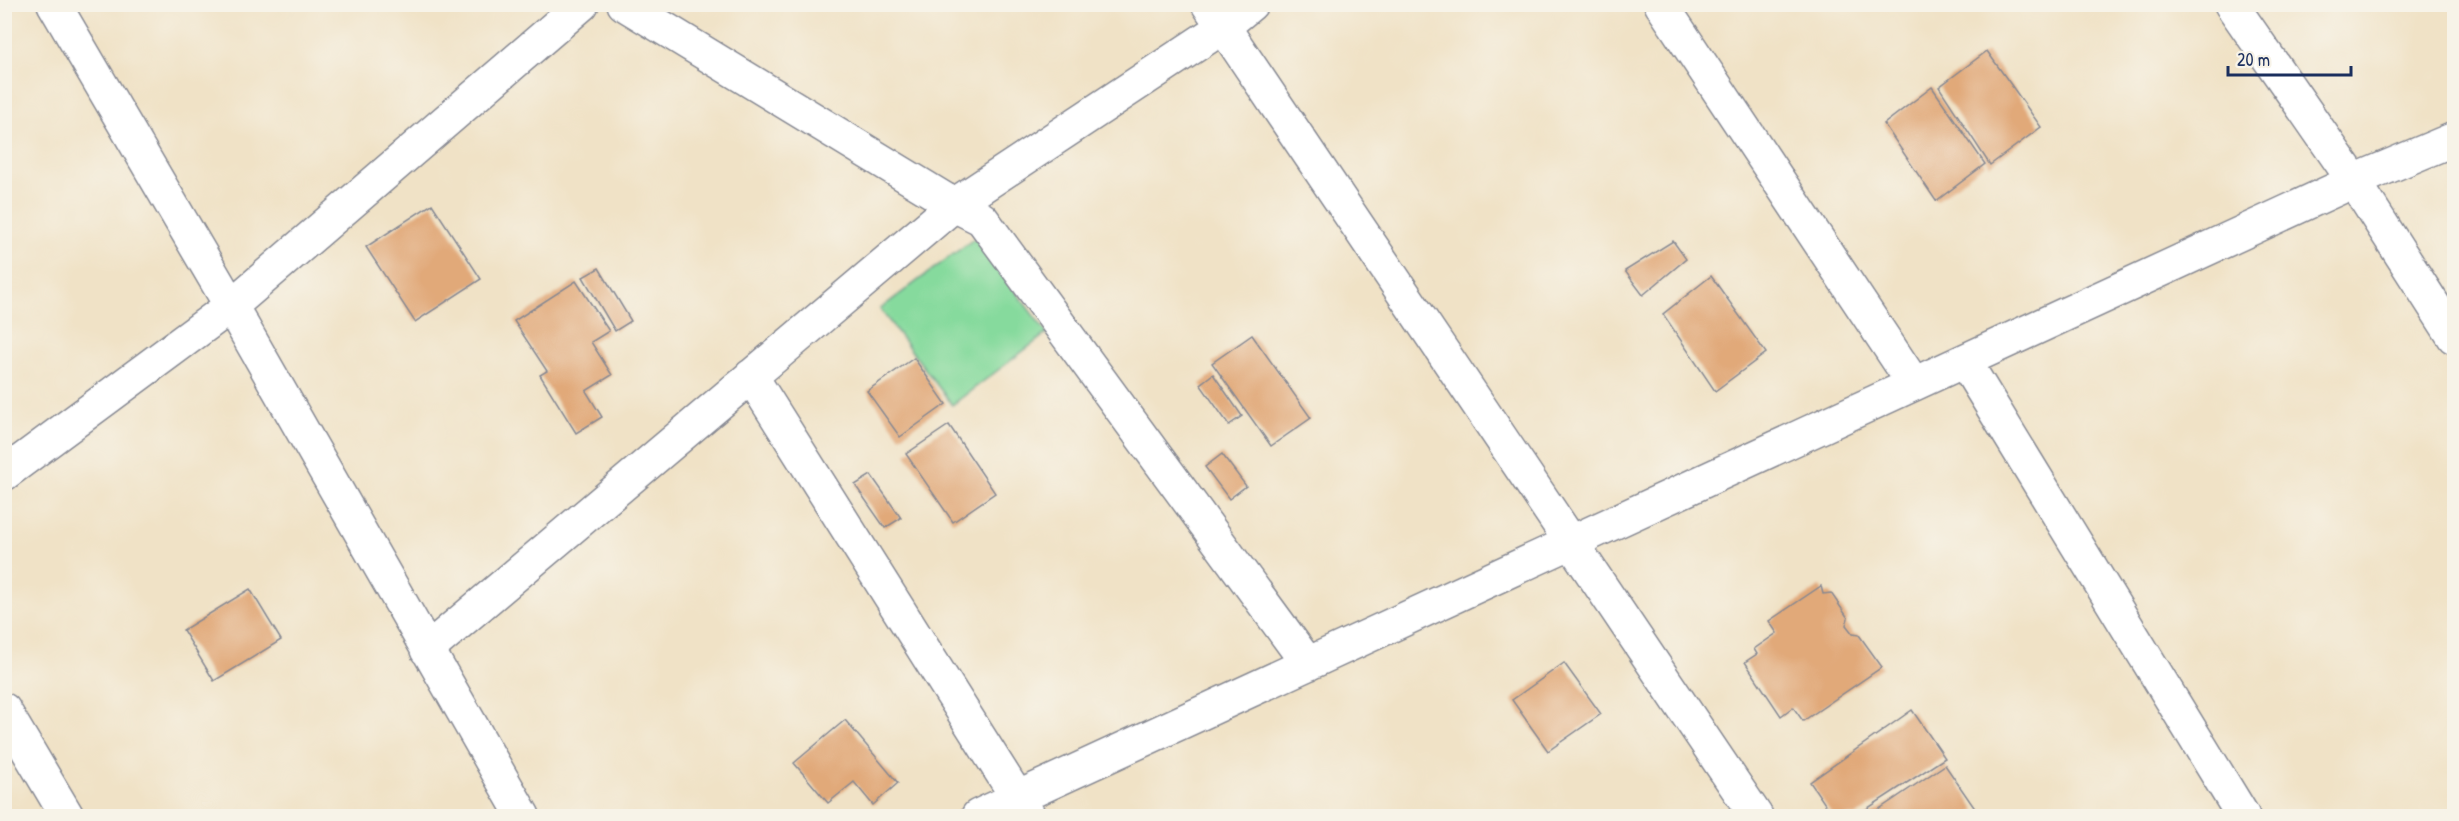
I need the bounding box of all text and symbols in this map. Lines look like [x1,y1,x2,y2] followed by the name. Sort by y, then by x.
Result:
[2228,39,2351,77] scale bar
[2237,47,2270,72] text: 20 m

